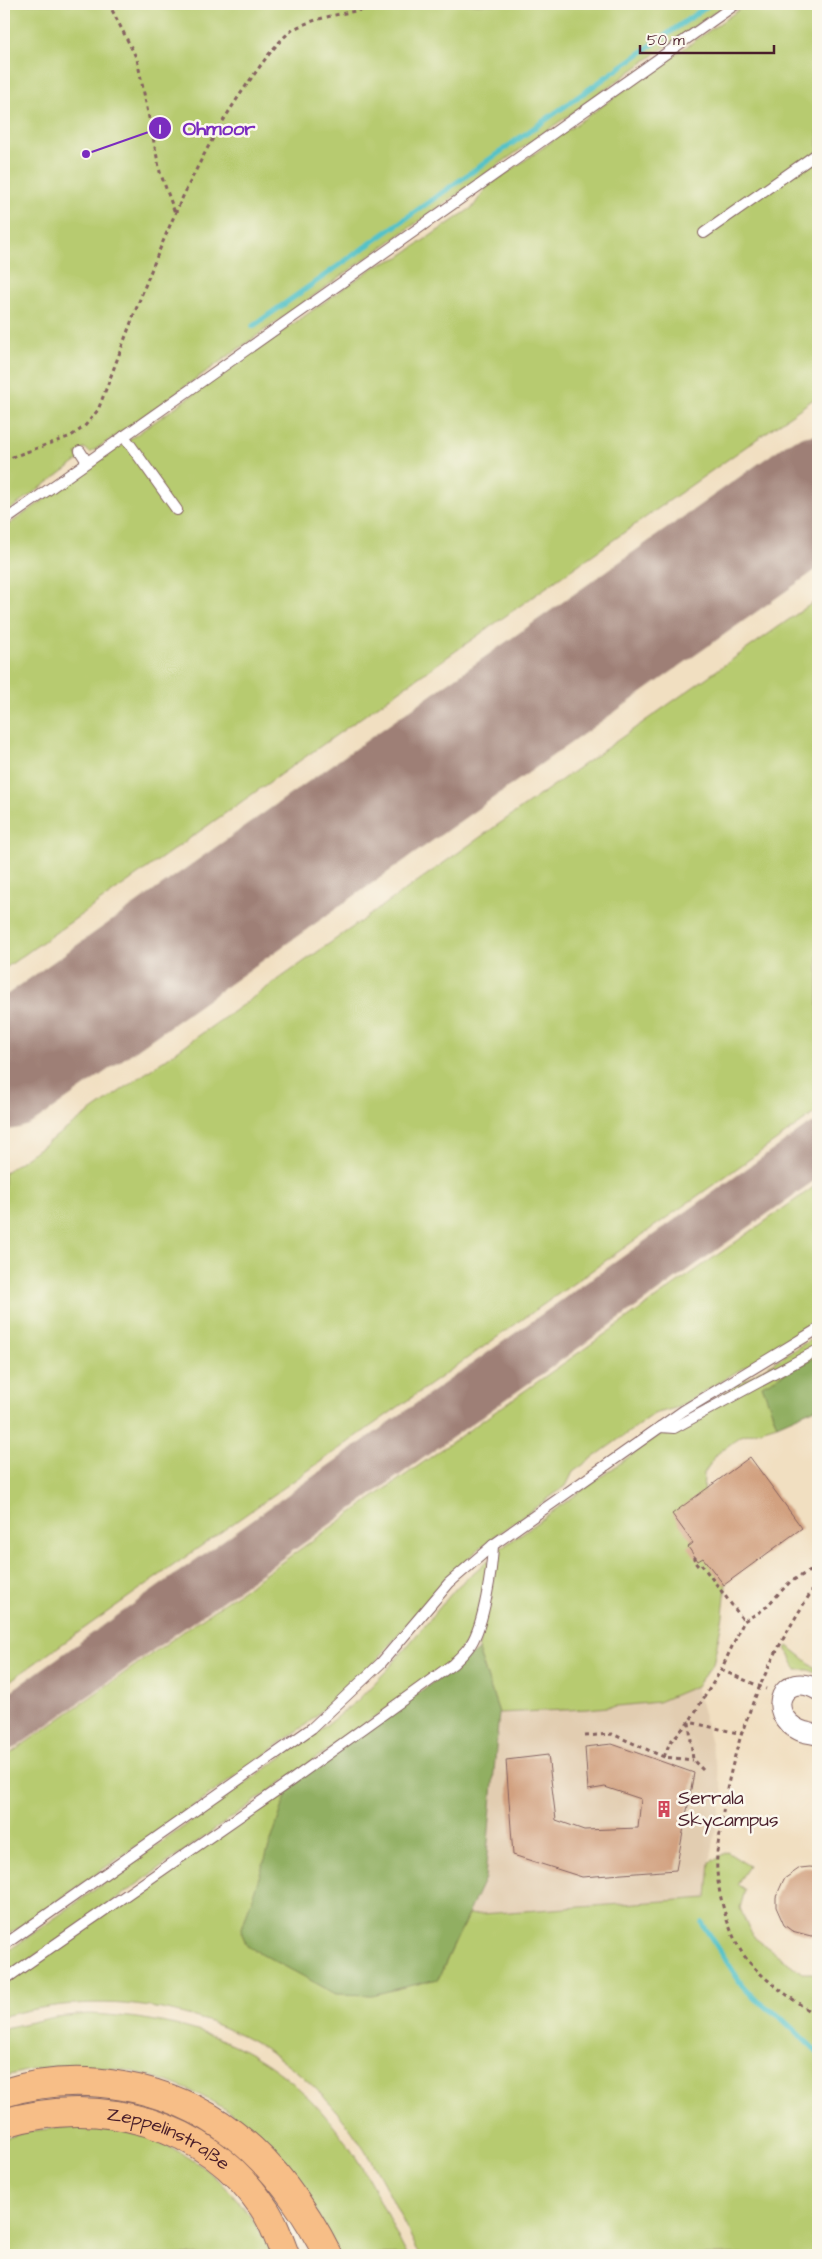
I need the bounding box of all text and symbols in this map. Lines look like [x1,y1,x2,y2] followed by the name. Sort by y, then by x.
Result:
[640,22,773,54] scale bar
[647,30,685,51] text: 50 m
[148,111,265,146] callout: Ohmoor
[183,115,256,143] text: Ohmoor
[159,119,161,140] text: 1
[678,1785,779,1835] place label: Serrala Skycampus
[654,1799,674,1819] building icon: Serrala Skycampus
[105,2100,236,2177] street label: Zeppelinstraße

